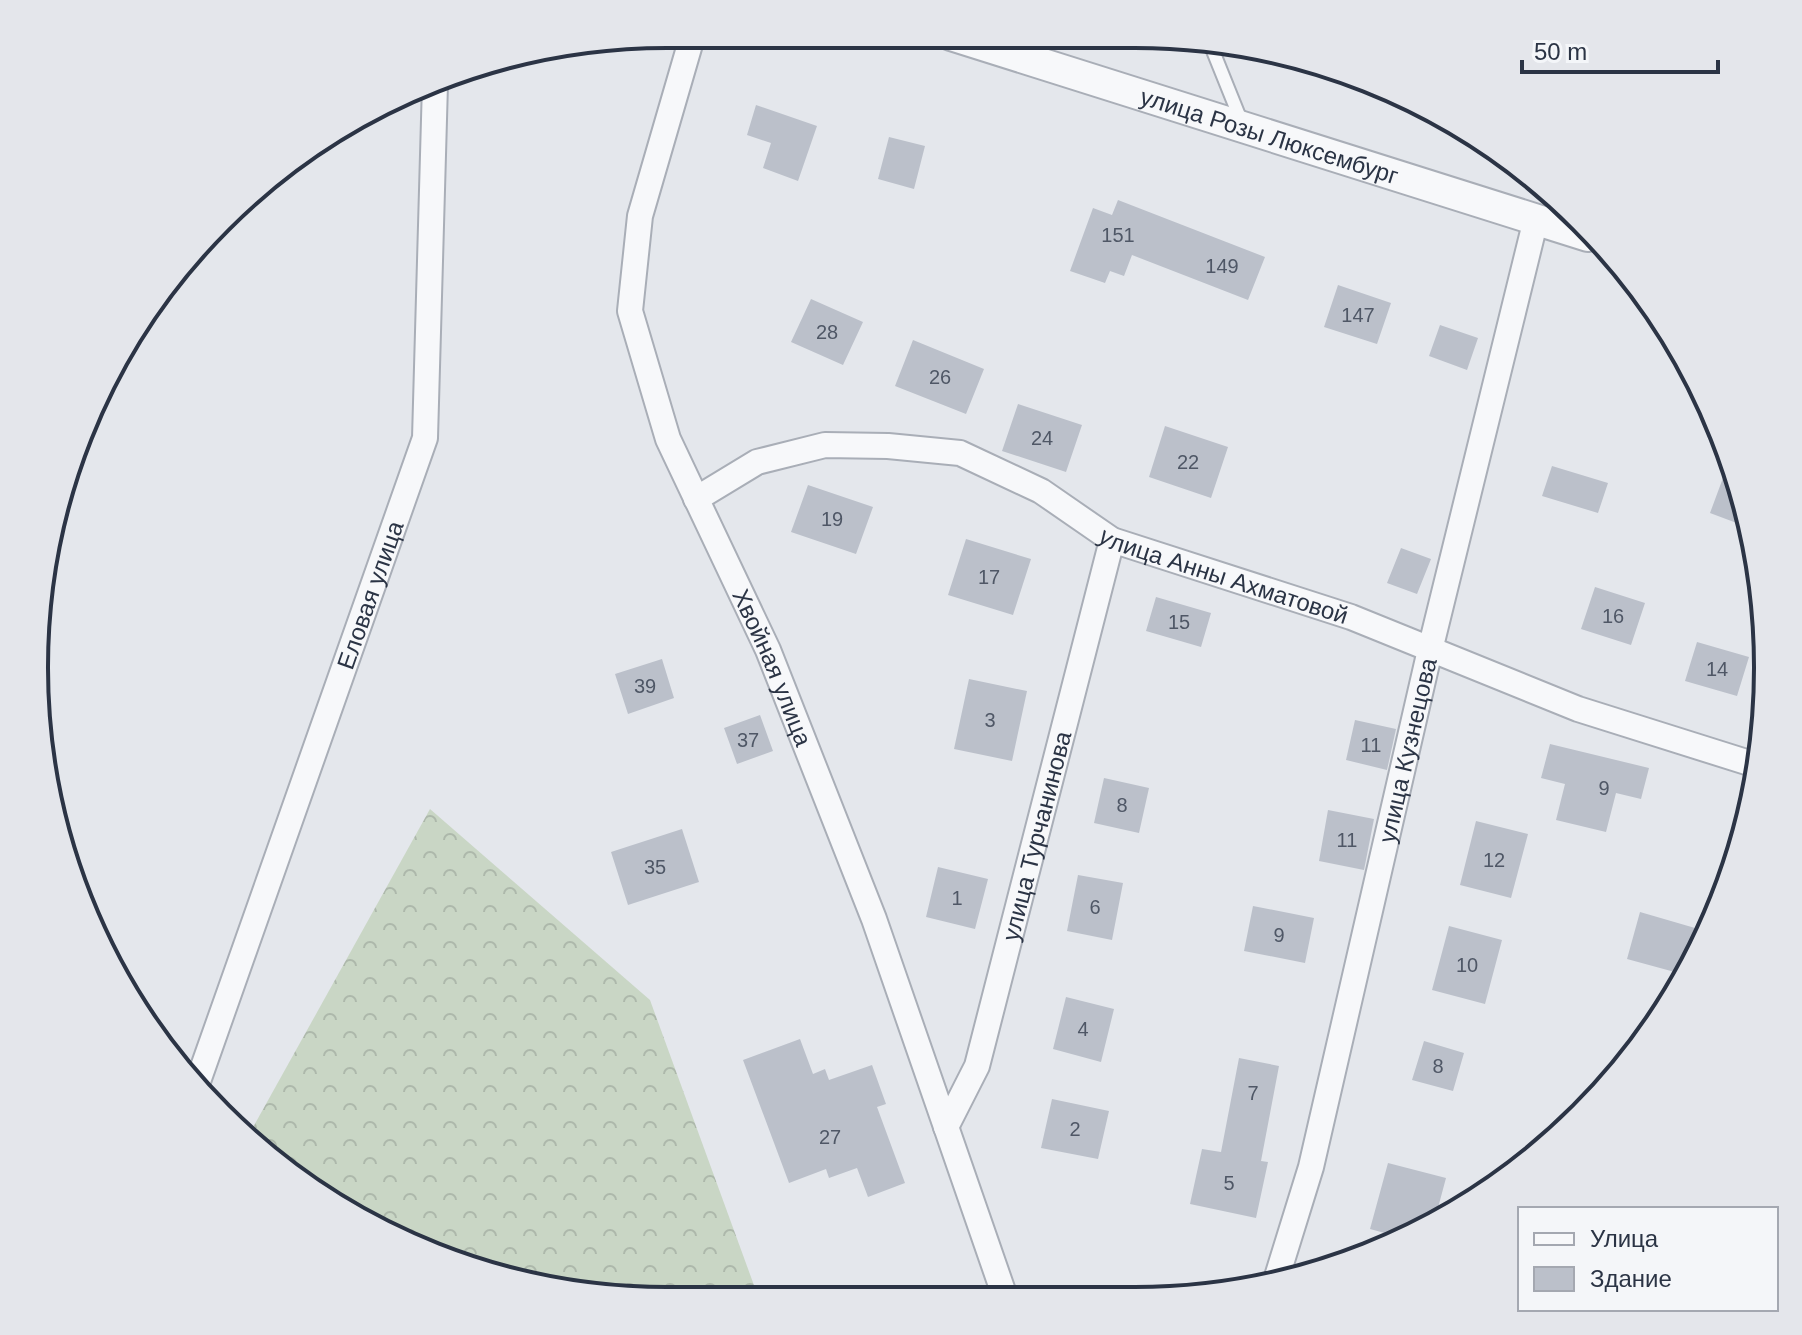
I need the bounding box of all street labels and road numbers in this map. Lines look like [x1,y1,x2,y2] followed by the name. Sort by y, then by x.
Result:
[1137,82,1402,189] street label: улица Розы Люксембург
[331,516,408,672] street label: Еловая улица
[1094,522,1352,629] street label: улица Анны Ахматовой
[728,585,818,750] street label: Хвойная улица
[1373,654,1441,845] street label: улица Кузнецова
[996,728,1076,944] street label: улица Турчанинова

